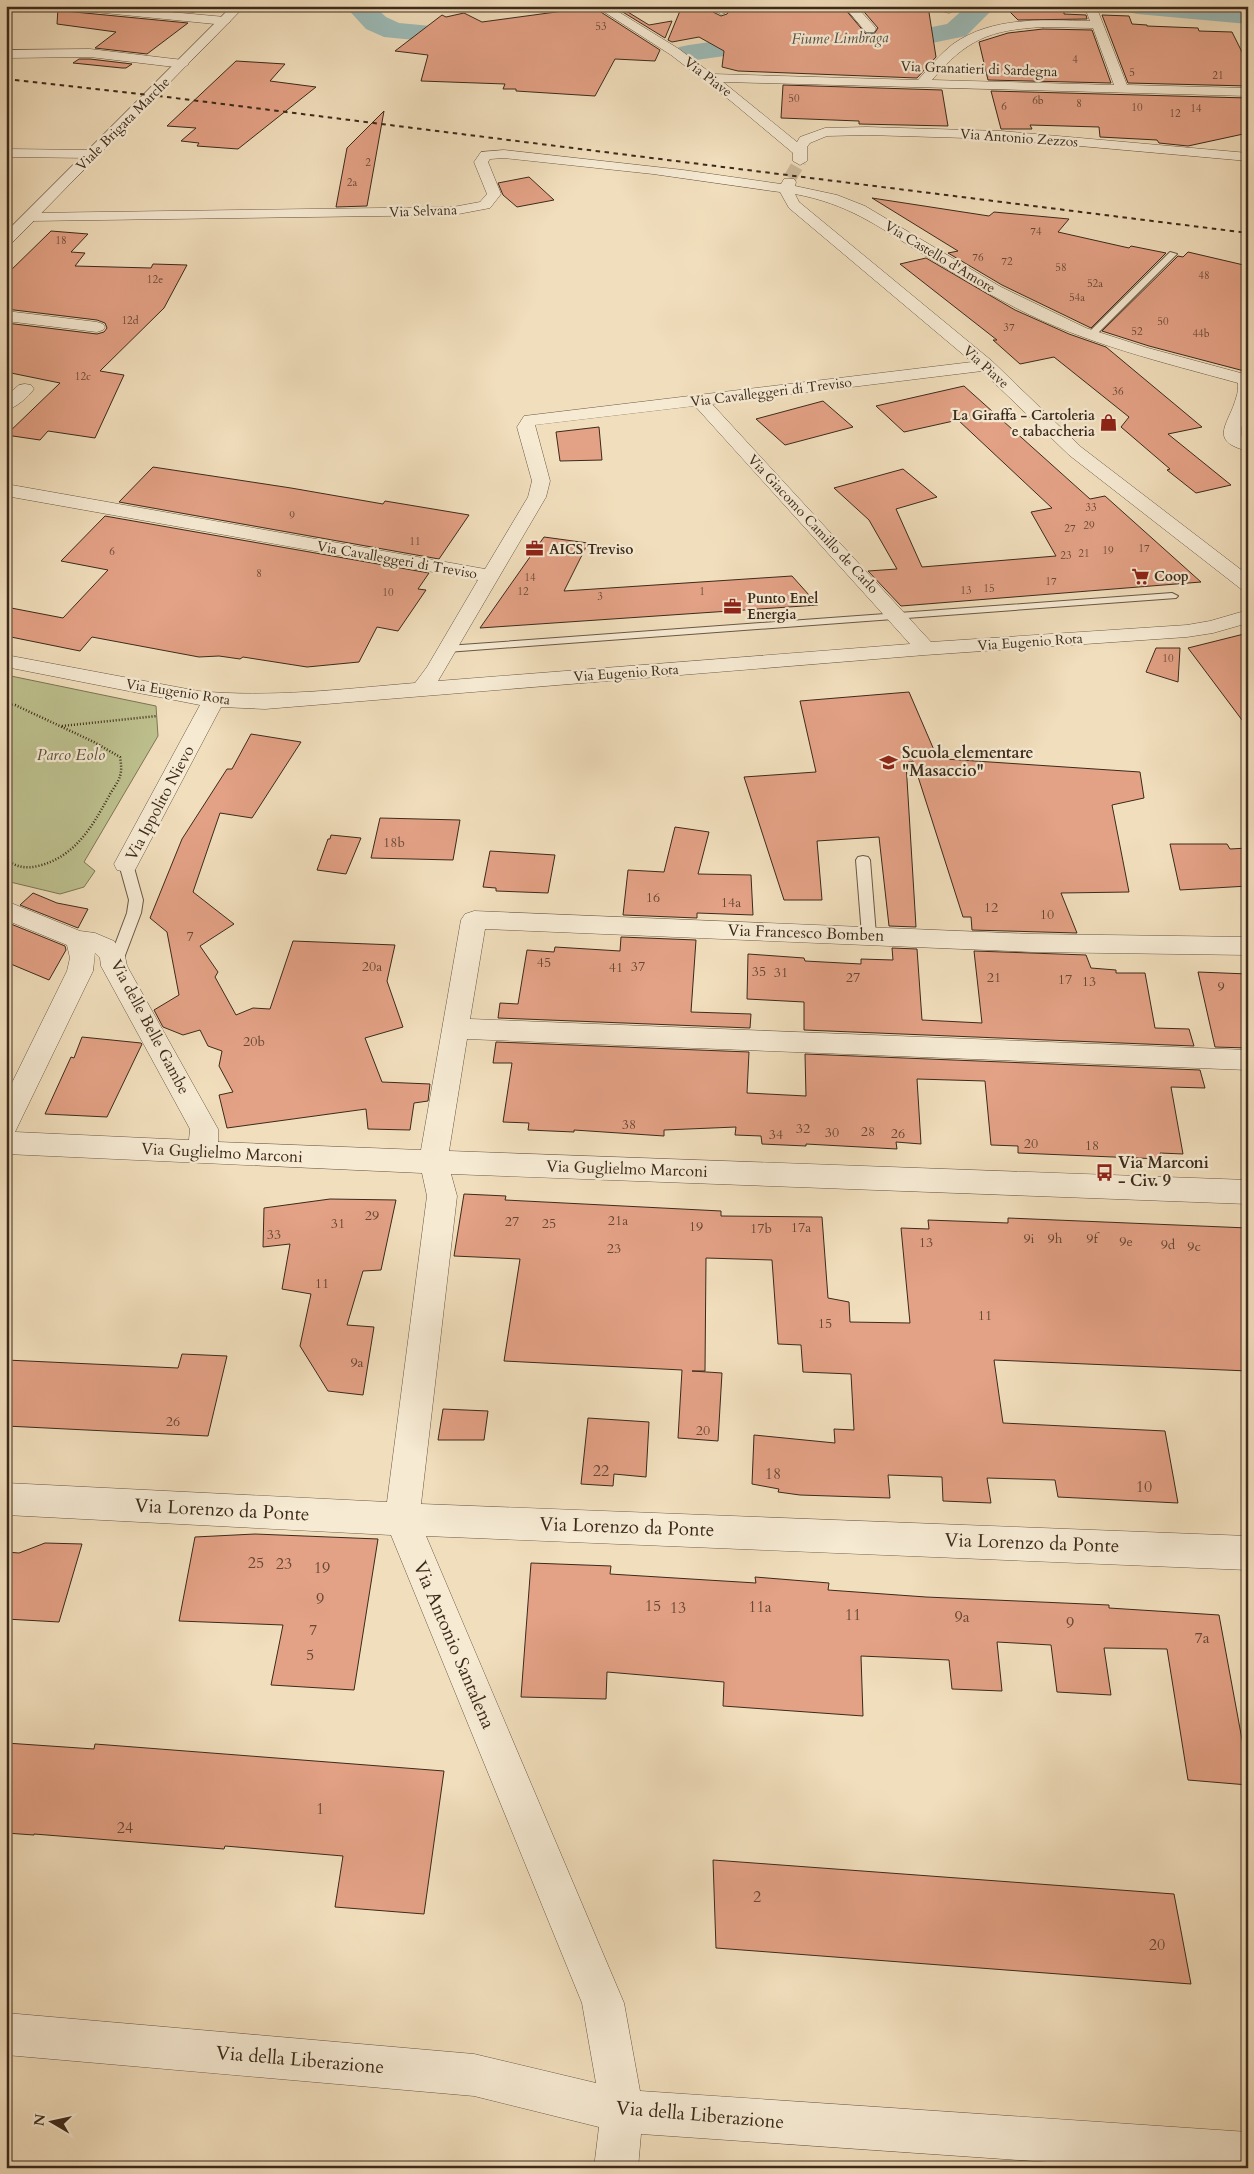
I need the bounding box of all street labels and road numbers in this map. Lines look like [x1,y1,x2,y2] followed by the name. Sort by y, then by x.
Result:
[680,53,736,101] street label: Via Piave
[900,57,1058,81] street label: Via Granatieri di Sardegna
[72,73,174,175] street label: Viale Brigata Marche
[959,124,1079,152] street label: Via Antonio Zezzos
[389,200,457,222] street label: Via Selvana
[881,216,999,298] street label: Via Castello d'Amore
[959,341,1013,393] street label: Via Piave
[689,373,853,411] street label: Via Cavalleggeri di Treviso
[743,450,883,598] street label: Via Giacomo Camillo de Carlo
[315,537,479,584] street label: Via Cavalleggeri di Treviso
[977,629,1083,655] street label: Via Eugenio Rota
[573,660,679,686] street label: Via Eugenio Rota
[124,674,232,710] street label: Via Eugenio Rota
[120,741,200,864] street label: Via Ippolito Nievo
[727,919,885,947] street label: Via Francesco Bomben
[105,956,195,1098] street label: Via delle Belle Gambe
[141,1138,304,1168] street label: Via Guglielmo Marconi
[546,1155,709,1183] street label: Via Guglielmo Marconi
[134,1492,310,1528] street label: Via Lorenzo da Ponte
[539,1511,715,1543] street label: Via Lorenzo da Ponte
[944,1527,1120,1559] street label: Via Lorenzo da Ponte
[407,1557,501,1733] street label: Via Antonio Santalena
[215,2040,385,2080] street label: Via della Liberazione
[615,2095,785,2135] street label: Via della Liberazione

